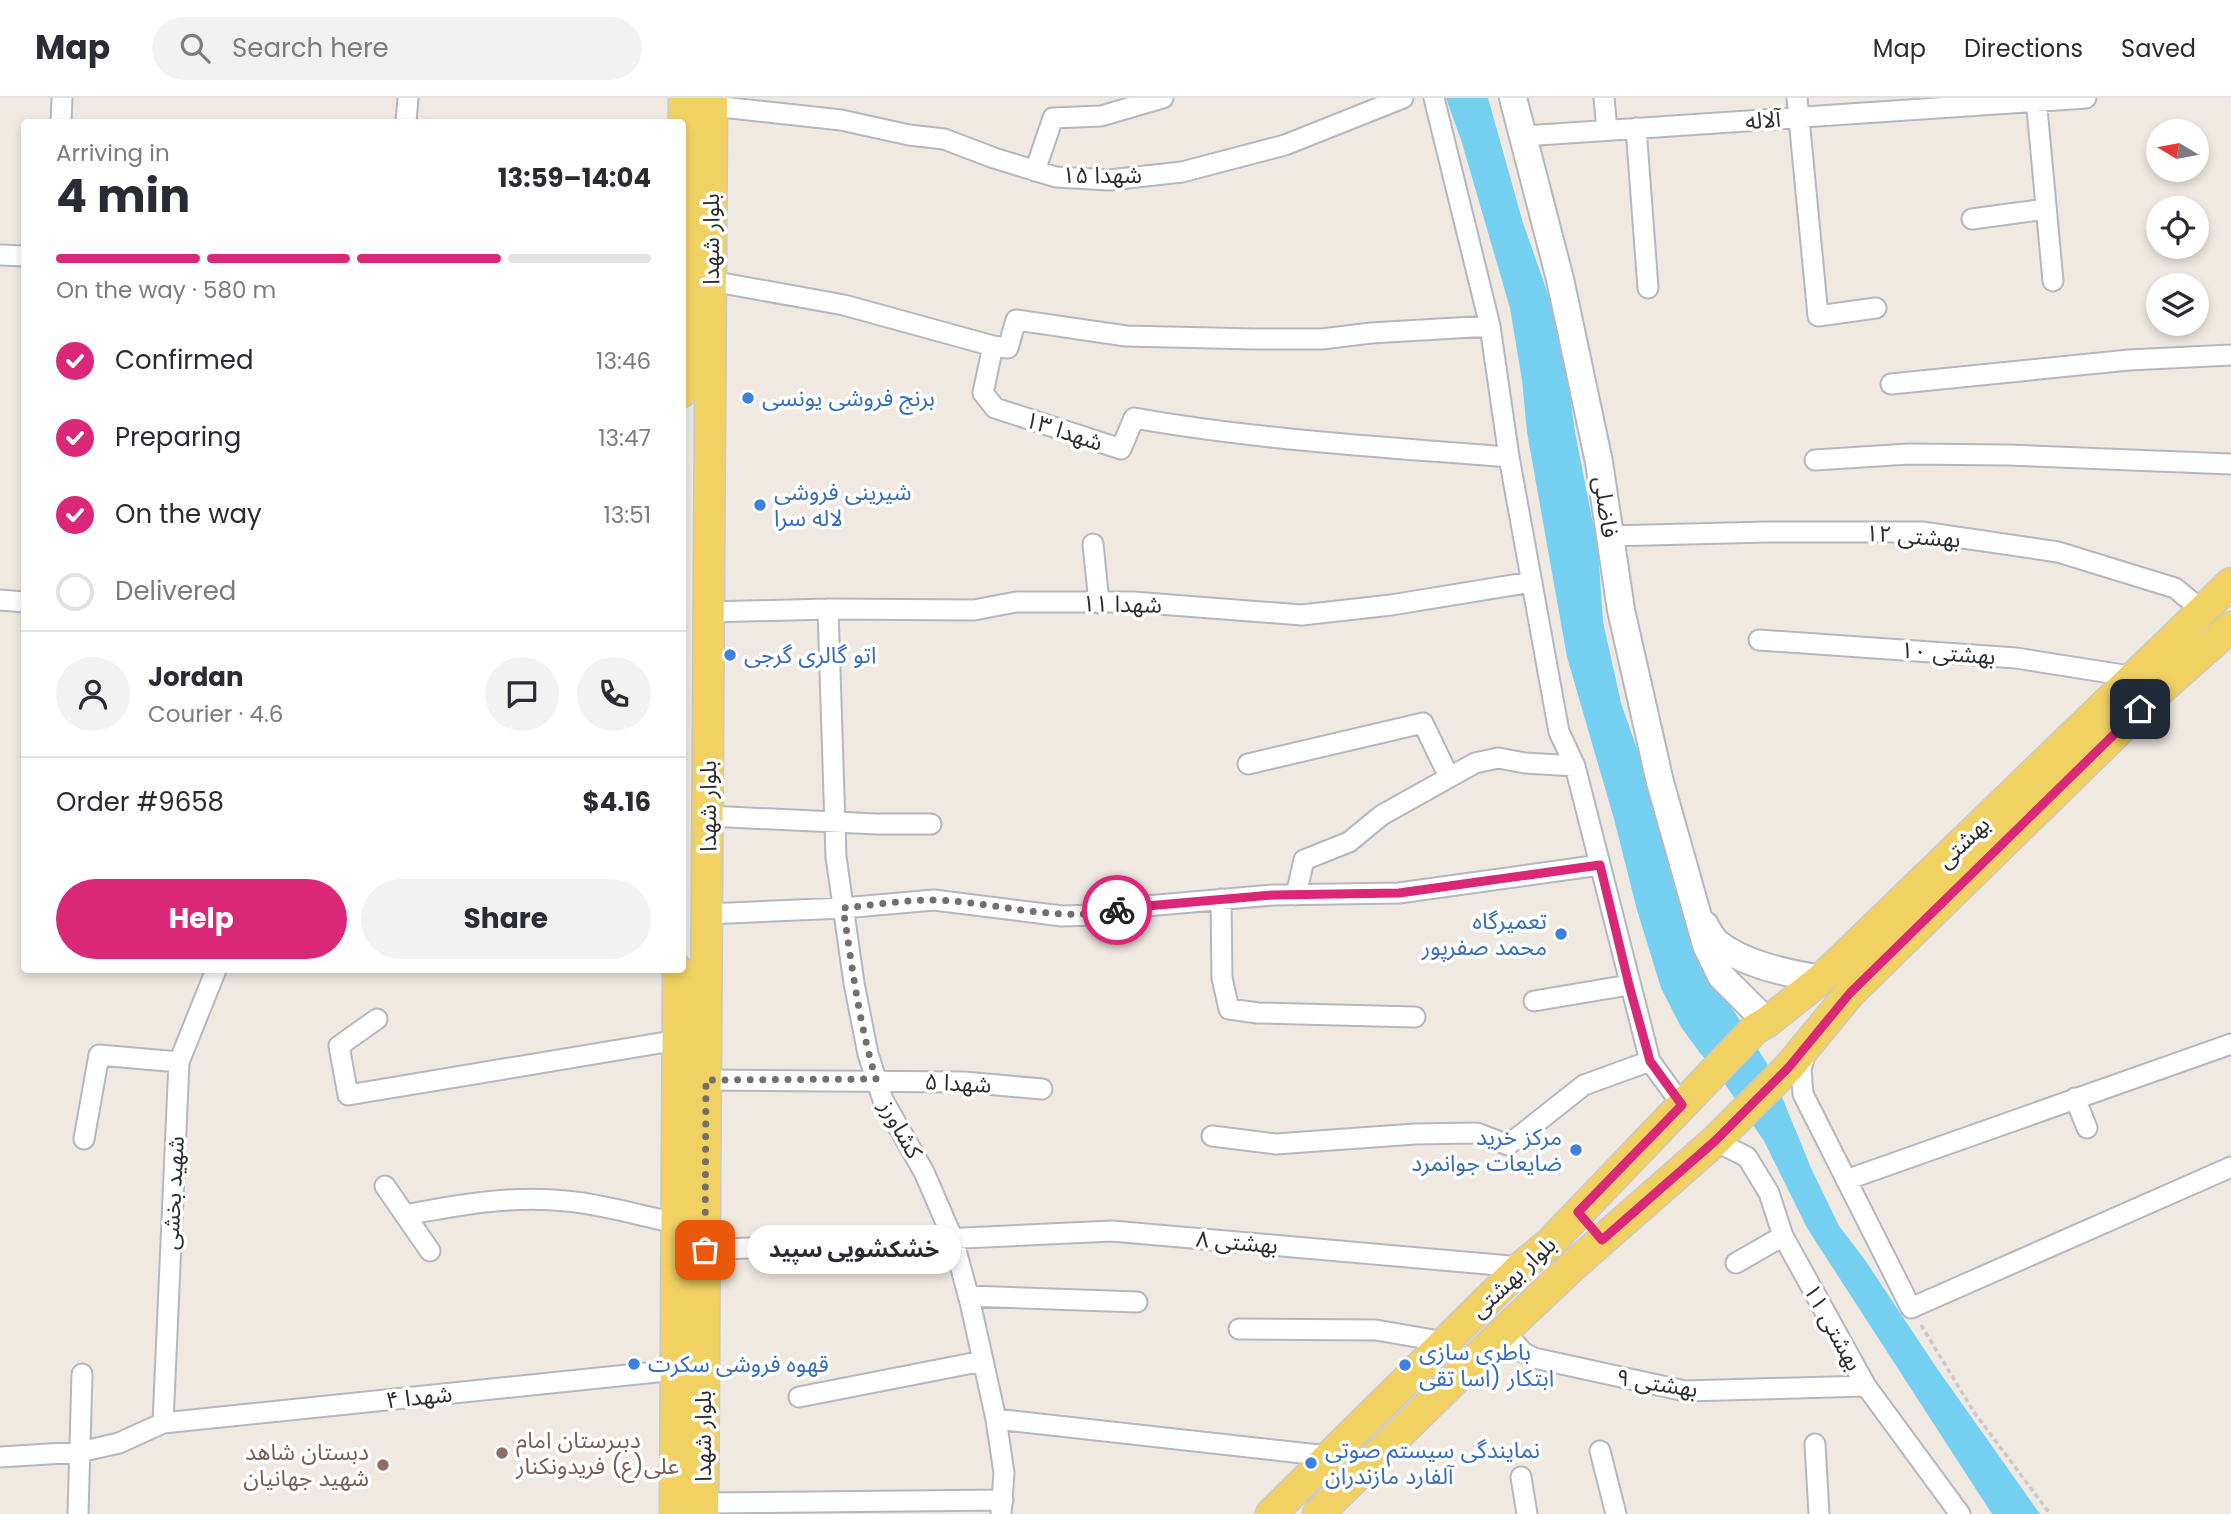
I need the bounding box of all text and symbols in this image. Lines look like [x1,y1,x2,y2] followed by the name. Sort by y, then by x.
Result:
[152,17,642,80] search box
[35,24,110,71] text: Map
[176,29,214,67] icon: search
[232,30,389,66] text: Search here
[1873,32,1926,65] text: Map
[1964,32,2083,65] text: Directions
[2121,32,2196,65] text: Saved
[1744,103,1783,137] street label: آلاله
[2146,119,2208,182] north arrow
[2146,119,2209,336] map controls
[56,137,170,169] text: Arriving in
[1062,159,1142,191] street label: شهدا ۱۵
[498,160,651,196] text: 13:59–14:04
[56,164,190,228] text: 4 min
[695,193,727,285] street label: بلوار شهدا
[2146,196,2209,259] button: locate
[2146,273,2209,336] button: layers
[56,274,276,306] text: On the way · 580 m
[56,342,94,380] icon: check
[115,342,253,378] text: Confirmed
[596,345,651,377] text: 13:46
[762,382,935,415] place label: برنج فروشی یونسی
[740,390,756,406] marker: برنج فروشی یونسی
[1021,403,1107,459] street label: شهدا ۱۳
[56,419,94,457] icon: check
[115,419,241,455] text: Preparing
[598,422,651,454] text: 13:47
[1586,474,1626,540] street label: فاضلی
[774,476,912,534] place label: شیرینی فروشی لاله سرا
[56,496,94,534] icon: check
[115,496,262,532] text: On the way
[752,497,768,513] marker: شیرینی فروشی لاله سرا
[603,499,651,531] text: 13:51
[1864,517,1962,555] street label: بهشتی ۱۲
[115,573,236,609] text: Delivered
[1082,587,1162,621] street label: شهدا ۱۱
[1899,634,1997,672] street label: بهشتی ۱۰
[744,639,876,671] place label: اتو گالری گرجی
[722,647,738,663] marker: اتو گالری گرجی
[56,657,130,731] button: person
[485,657,559,731] button: chat
[577,657,651,731] button: phone
[148,659,244,695] text: Jordan
[2110,679,2170,739] pin
[2121,690,2159,728] icon: home
[148,698,283,730] text: Courier · 4.6
[692,760,724,852] street label: بلوار شهدا
[56,784,224,820] text: Order #9658
[583,784,651,820] text: $4.16
[1929,809,1997,875] street label: بهشتی
[1082,875,1152,945] courier
[56,879,347,959] button: Help
[361,879,651,959] button: Share
[1098,891,1136,929] icon: bike
[1421,905,1547,963] place label: تعمیرگاه محمد صفرپور
[1553,926,1569,942] marker: تعمیرگاه محمد صفرپور
[924,1065,992,1101] street label: شهدا ۵
[871,1093,930,1165] street label: کشاورز
[1411,1121,1562,1179] place label: مرکز خرید ضایعات جوانمرد
[154,1135,192,1251] street label: شهید بخشی
[1568,1142,1584,1158] marker: مرکز خرید ضایعات جوانمرد
[675,1220,735,1280] pin
[1195,1222,1279,1262] street label: بهشتی ۸
[747,1226,960,1274] callout: خشکشویی سپید
[1463,1229,1563,1325] street label: بلوار بهشتی
[686,1231,724,1269] icon: bag
[769,1233,939,1265] text: خشکشویی سپید
[1796,1278,1870,1376] street label: بهشتی ۱۱
[1419,1336,1554,1394] place label: باطری سازی ابتکار (اسا تقی
[648,1348,829,1380] place label: قهوه فروشی سکرت
[626,1356,642,1372] marker: قهوه فروشی سکرت
[1397,1357,1413,1373] marker: باطری سازی ابتکار (اسا تقی
[1614,1361,1700,1405] street label: بهشتی ۹
[384,1378,454,1416] street label: شهدا ۴
[687,1390,719,1482] street label: بلوار شهدا
[515,1424,679,1483] place label: دبیرستان امام علی(ع) فریدونکنار
[1325,1434,1540,1492] place label: نمایندگی سیستم صوتی آلفارد مازندران
[243,1436,369,1494] place label: دبستان شاهد شهید جهانیان
[494,1445,510,1461] marker: دبیرستان امام علی(ع) فریدونکنار
[1303,1455,1319,1471] marker: نمایندگی سیستم صوتی آلفارد مازندران
[375,1457,391,1473] marker: دبستان شاهد شهید جهانیان

